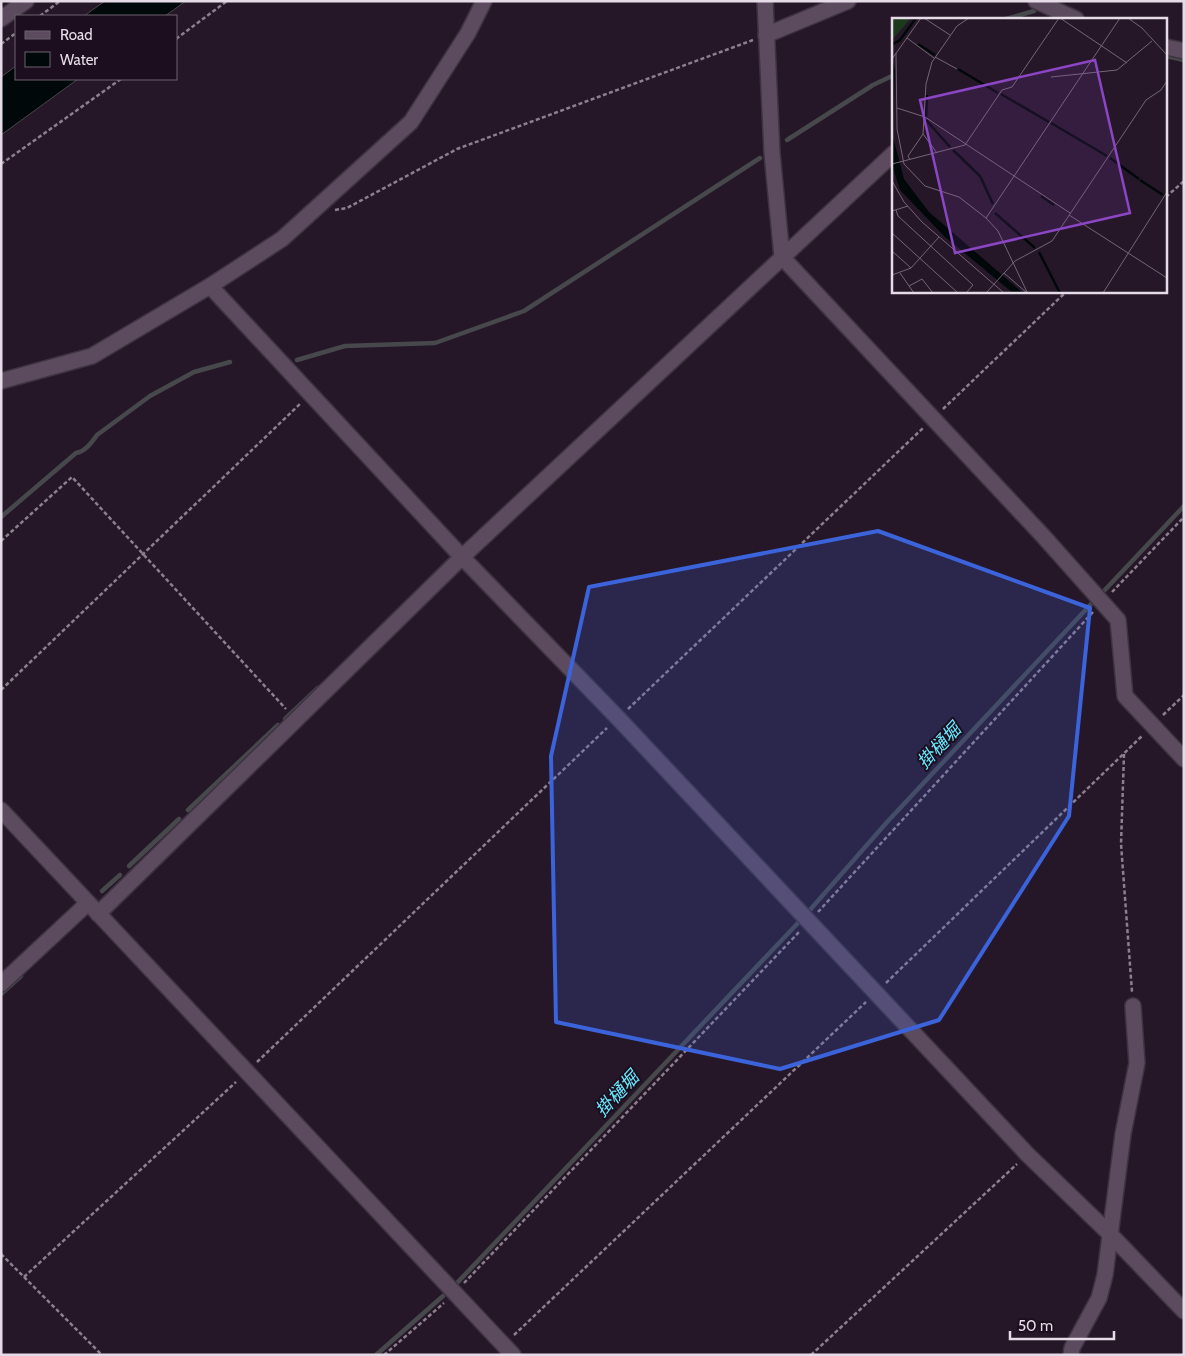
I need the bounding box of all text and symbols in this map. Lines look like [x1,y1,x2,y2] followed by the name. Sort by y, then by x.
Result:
[15,15,178,80] legend
[892,18,1168,292] inset map
[60,26,93,44] text: Road
[60,51,98,69] text: Water
[913,717,968,773] water label: 掛樋堀
[591,1065,646,1121] water label: 掛樋堀
[1010,1308,1114,1340] scale bar
[1018,1317,1053,1335] text: 50 m

